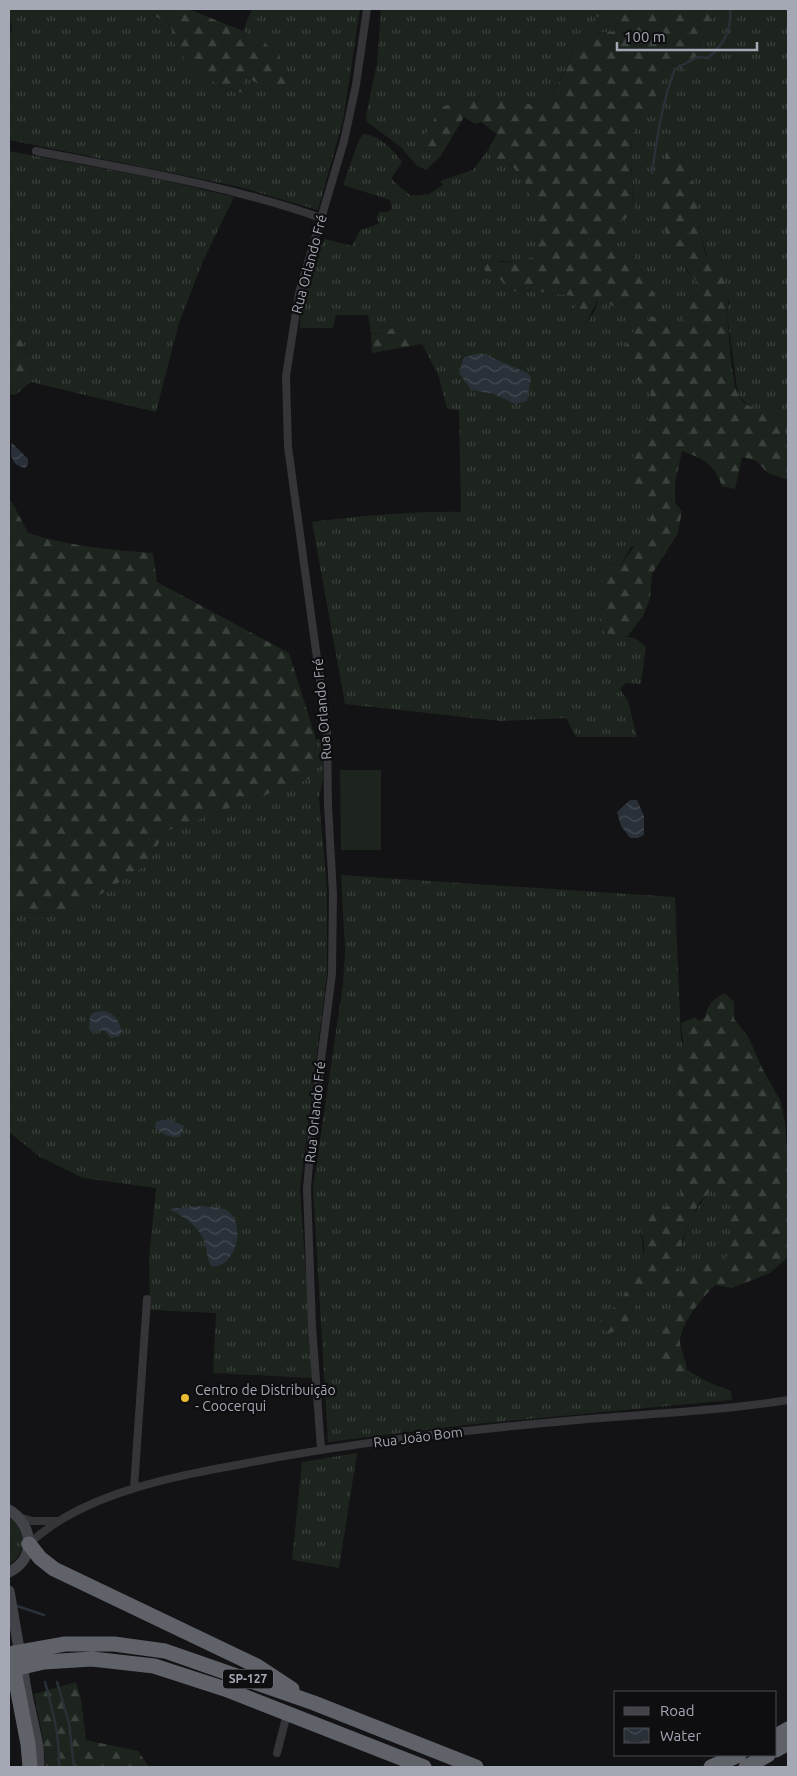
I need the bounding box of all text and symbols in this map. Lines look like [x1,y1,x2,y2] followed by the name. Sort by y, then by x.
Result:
[617,20,757,52] scale bar
[624,28,666,45] text: 100 m
[288,213,330,315] street label: Rua Orlando Fré
[310,658,334,760] street label: Rua Orlando Fré
[302,1060,328,1164] street label: Rua Orlando Fré
[195,1382,336,1414] place label: Centro de Distribuição - Coocerqui
[179,1392,191,1404] marker: Centro de Distribuição - Coocerqui
[372,1424,464,1450] street label: Rua João Bom
[223,1670,273,1688] road number: SP-127
[614,1691,777,1756] legend
[660,1702,695,1719] text: Road
[660,1727,701,1744] text: Water

